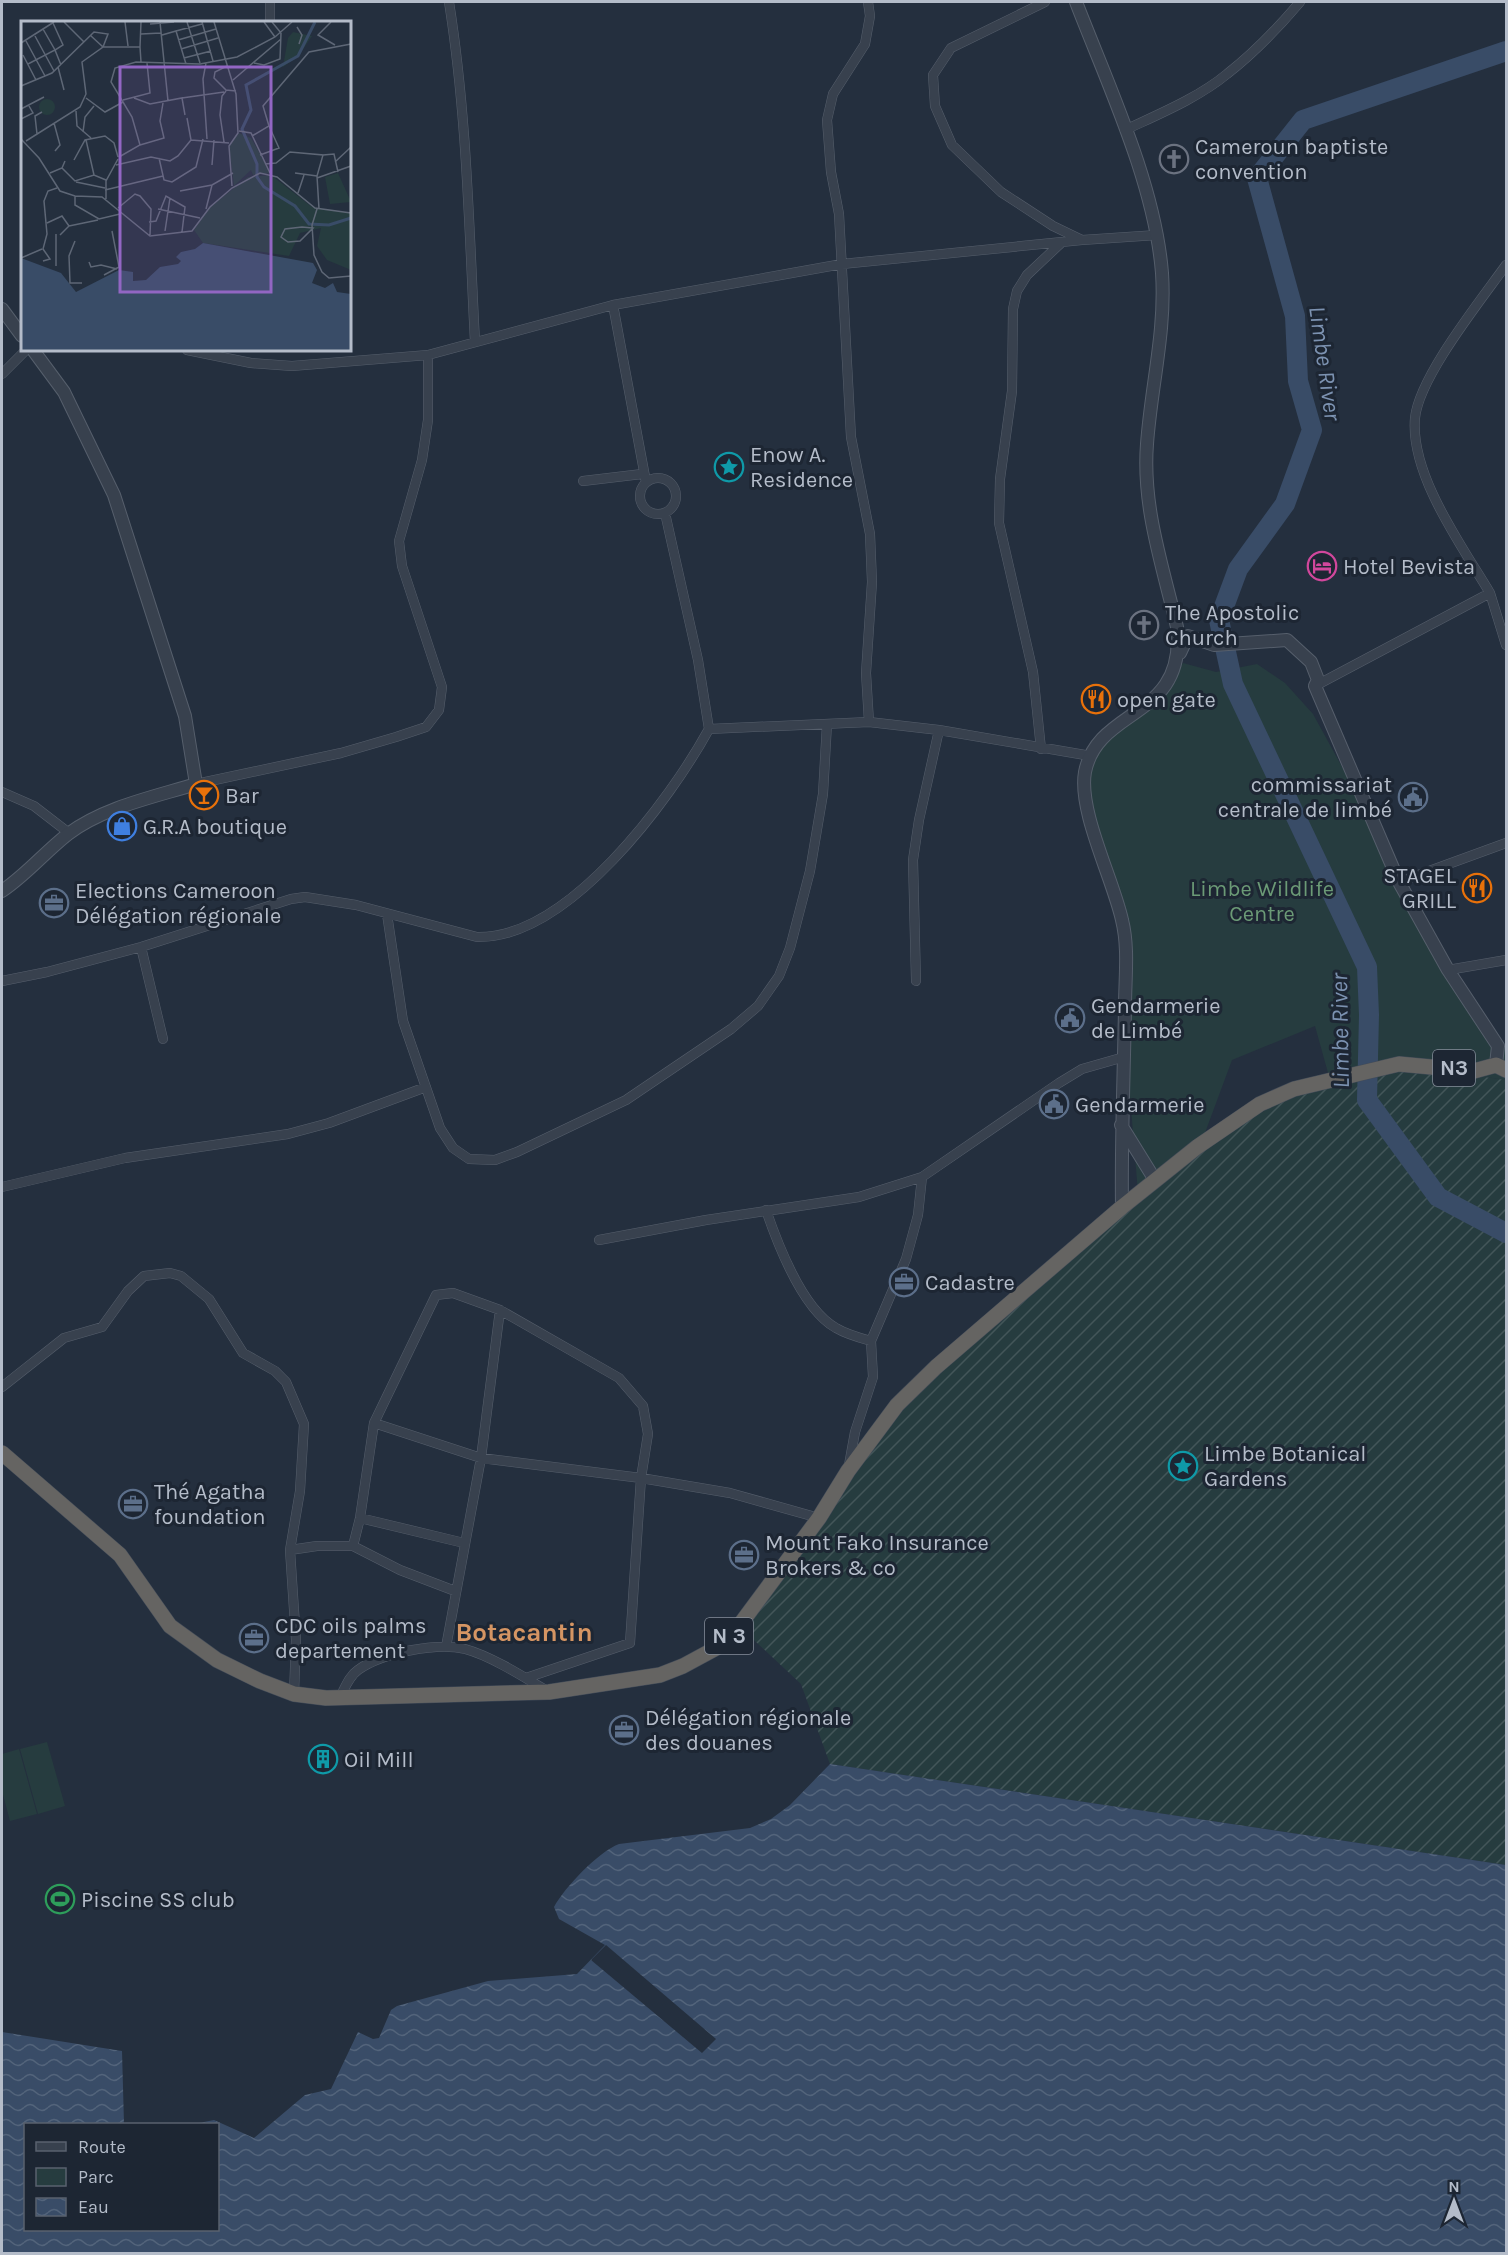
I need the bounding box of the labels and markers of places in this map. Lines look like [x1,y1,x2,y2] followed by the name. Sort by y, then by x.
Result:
[1195,134,1388,185] place label: Cameroun baptiste convention
[1158,143,1190,175] church icon: Cameroun baptiste convention
[750,442,853,493] place label: Enow A. Residence
[713,451,745,483] place icon: Enow A. Residence
[1306,550,1338,582] hotel icon: Hotel Bevista
[1343,554,1475,580] place label: Hotel Bevista
[1165,600,1299,651] place label: The Apostolic Church
[1128,609,1160,641] church icon: The Apostolic Church
[1080,683,1112,715] restaurant icon: open gate
[1117,687,1216,713] place label: open gate
[1218,772,1392,823] place label: commissariat centrale de limbé
[188,779,220,811] bar icon: Bar
[1397,781,1429,813] public building icon: commissariat centrale de limbé
[225,783,259,809] place label: Bar
[106,810,138,842] shop icon: G.R.A boutique
[143,814,287,840] place label: G.R.A boutique
[1383,863,1457,914] place label: STAGEL GRILL
[1461,872,1493,904] restaurant icon: STAGEL GRILL
[75,878,281,929] place label: Elections Cameroon Délégation régionale
[38,887,70,919] office icon: Elections Cameroon Délégation régionale
[1091,993,1221,1044] place label: Gendarmerie de Limbé
[1054,1002,1086,1034] public building icon: Gendarmerie de Limbé
[1038,1088,1070,1120] public building icon: Gendarmerie
[1075,1092,1205,1118] place label: Gendarmerie
[888,1266,920,1298] office icon: Cadastre
[925,1270,1015,1296] place label: Cadastre
[1204,1441,1367,1492] place label: Limbe Botanical Gardens
[1167,1450,1199,1482] place icon: Limbe Botanical Gardens
[154,1479,266,1530] place label: Thé Agatha foundation
[117,1488,149,1520] office icon: Thé Agatha foundation
[765,1530,989,1581] place label: Mount Fako Insurance Brokers & co
[728,1539,760,1571] office icon: Mount Fako Insurance Brokers & co
[275,1613,427,1664] place label: CDC oils palms departement
[238,1622,270,1654] office icon: CDC oils palms departement
[645,1705,851,1756] place label: Délégation régionale des douanes
[608,1714,640,1746] office icon: Délégation régionale des douanes
[307,1743,339,1775] building icon: Oil Mill
[344,1747,414,1773] place label: Oil Mill
[44,1883,76,1915] sports icon: Piscine SS club
[81,1887,235,1913] place label: Piscine SS club

